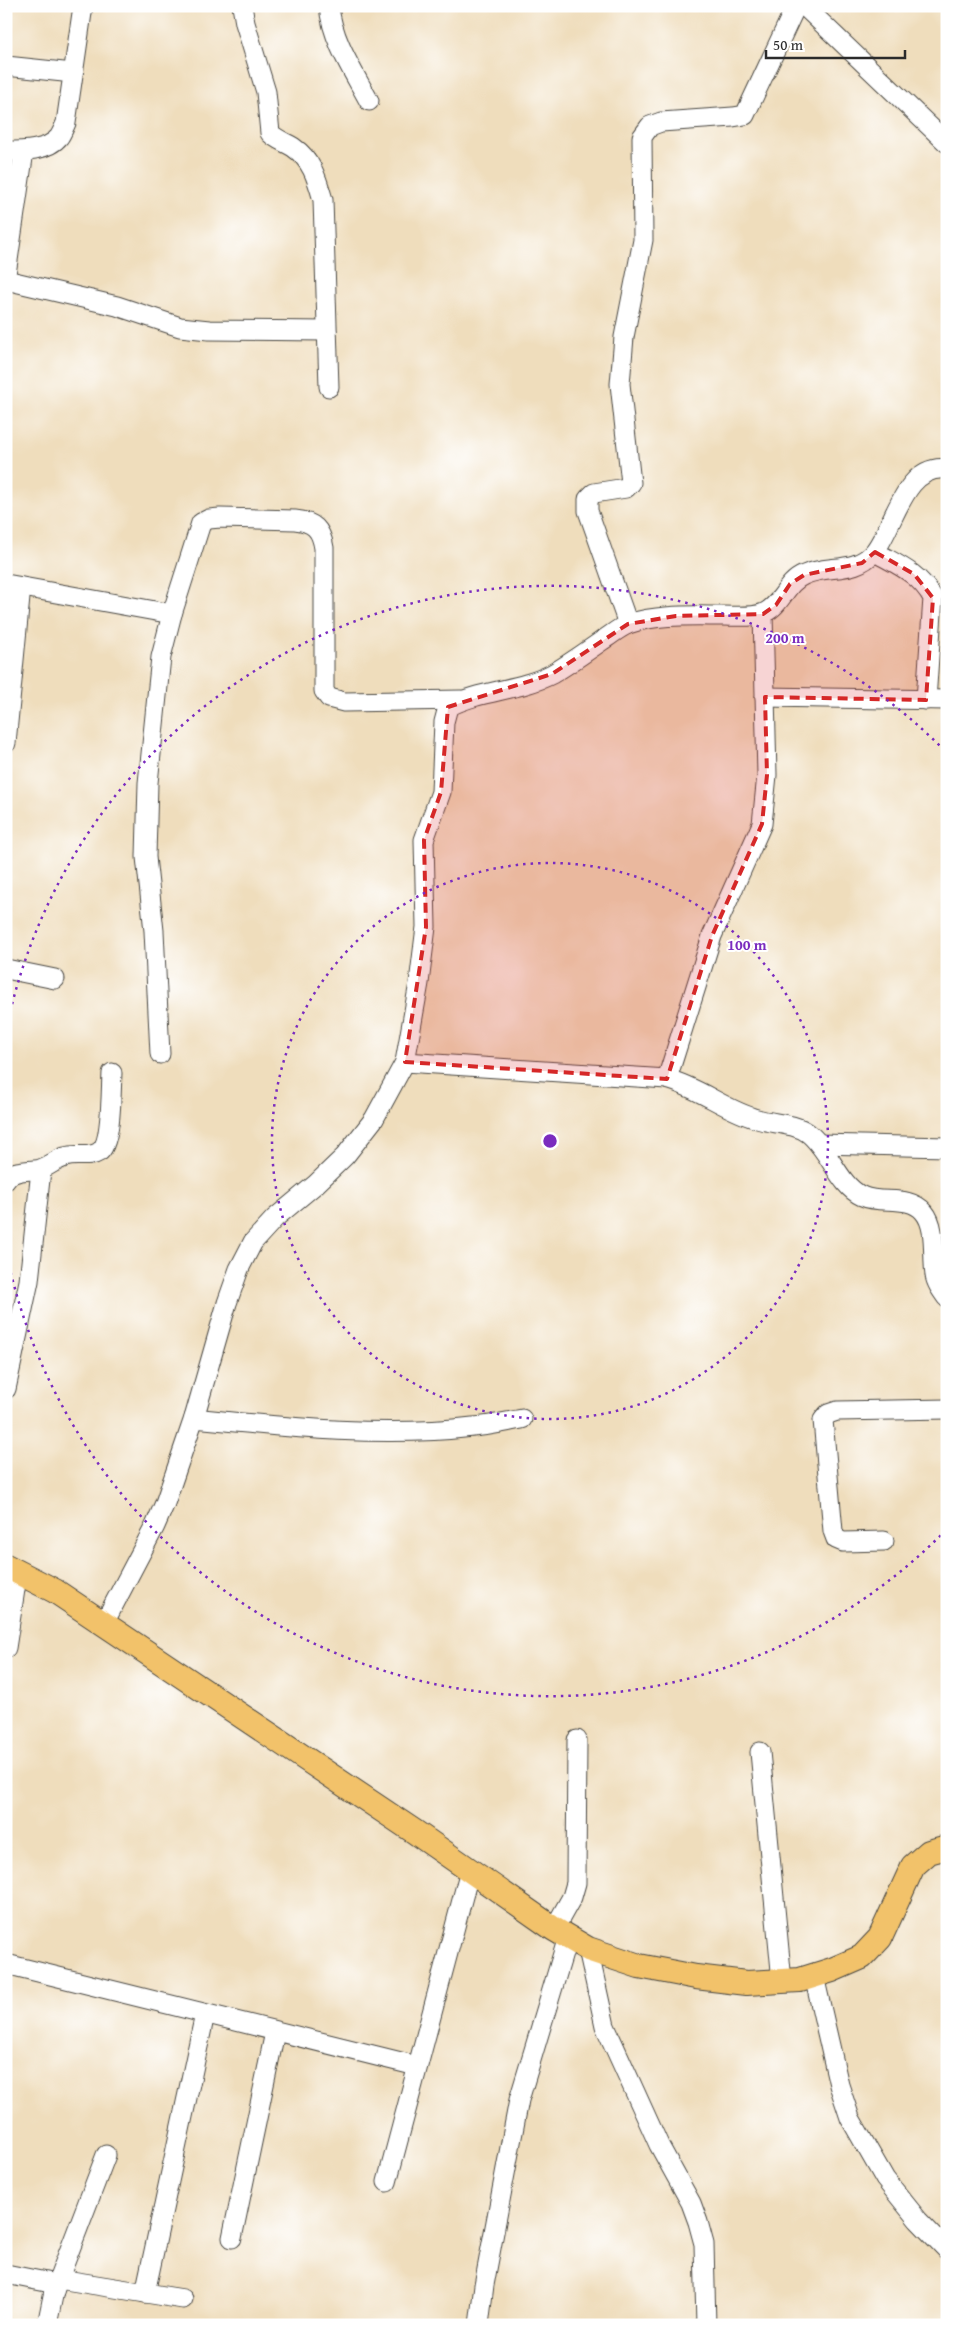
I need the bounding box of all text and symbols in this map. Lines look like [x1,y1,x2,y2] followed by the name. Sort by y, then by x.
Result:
[766,28,904,60] scale bar
[773,34,804,55] text: 50 m
[765,627,805,648] text: 200 m
[727,934,767,955] text: 100 m
[541,1132,559,1150] centre of rings

